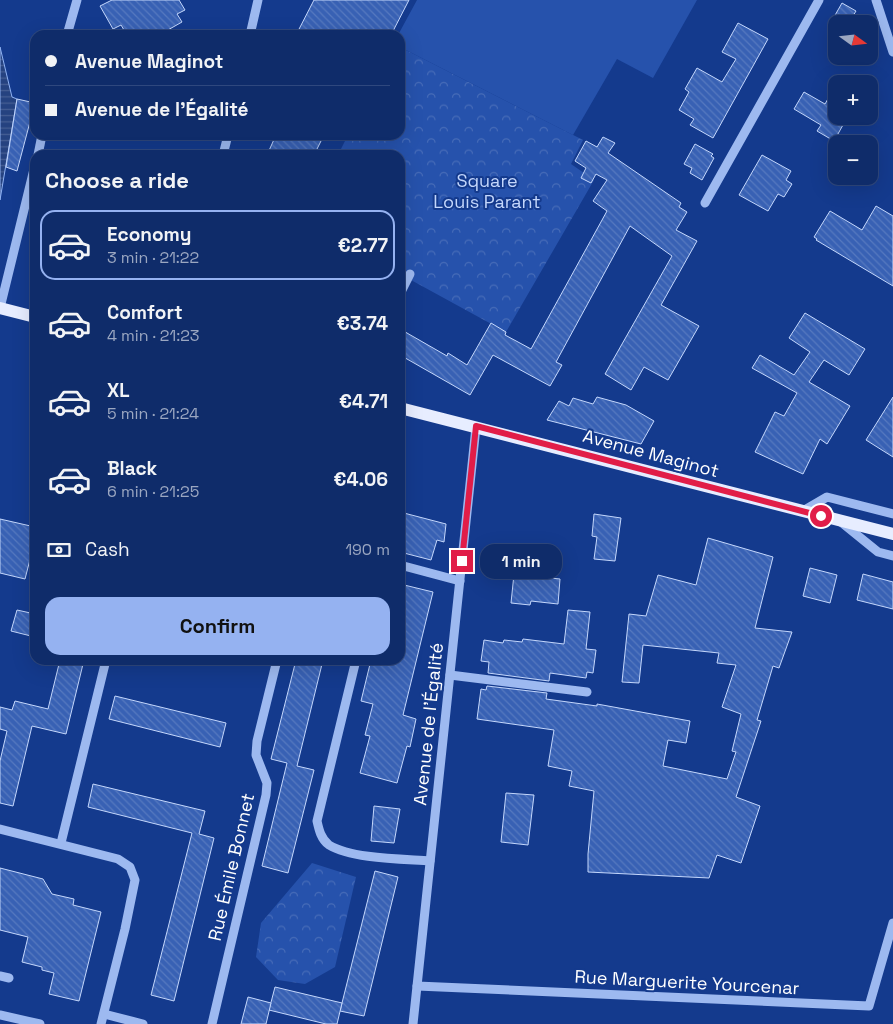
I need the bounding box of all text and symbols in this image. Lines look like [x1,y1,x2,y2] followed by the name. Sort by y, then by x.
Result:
[828,15,878,65] north arrow
[828,15,878,185] map controls
[75,49,223,74] text: Avenue Maginot
[828,75,878,125] button: +
[75,97,249,122] text: Avenue de l'Égalité
[828,135,878,185] button: −
[45,166,189,194] text: Choose a ride
[433,169,541,213] park label: Square Louis Parant
[107,222,191,247] text: Economy
[47,223,92,268] icon: car
[338,233,388,258] text: €2.77
[107,247,199,268] text: 3 min · 21:22
[107,300,183,325] text: Comfort
[47,301,92,346] icon: car
[337,311,388,336] text: €3.74
[107,325,199,346] text: 4 min · 21:23
[107,378,130,403] text: XL
[47,379,92,424] icon: car
[339,389,388,414] text: €4.71
[107,403,199,424] text: 5 min · 21:24
[580,424,722,482] street label: Avenue Maginot
[107,456,157,481] text: Black
[47,457,92,502] icon: car
[334,467,388,492] text: €4.06
[107,481,199,502] text: 6 min · 21:25
[810,505,832,527] route start
[45,536,73,564] icon: cash
[85,537,130,562] text: Cash
[345,539,390,560] text: 190 m
[480,544,562,578] callout: 1 min
[451,550,473,572] route end
[501,551,541,572] text: 1 min
[45,597,390,655] button: Confirm
[408,642,448,806] street label: Avenue de l'Égalité
[203,791,259,943] street label: Rue Émile Bonnet
[574,965,800,999] street label: Rue Marguerite Yourcenar

